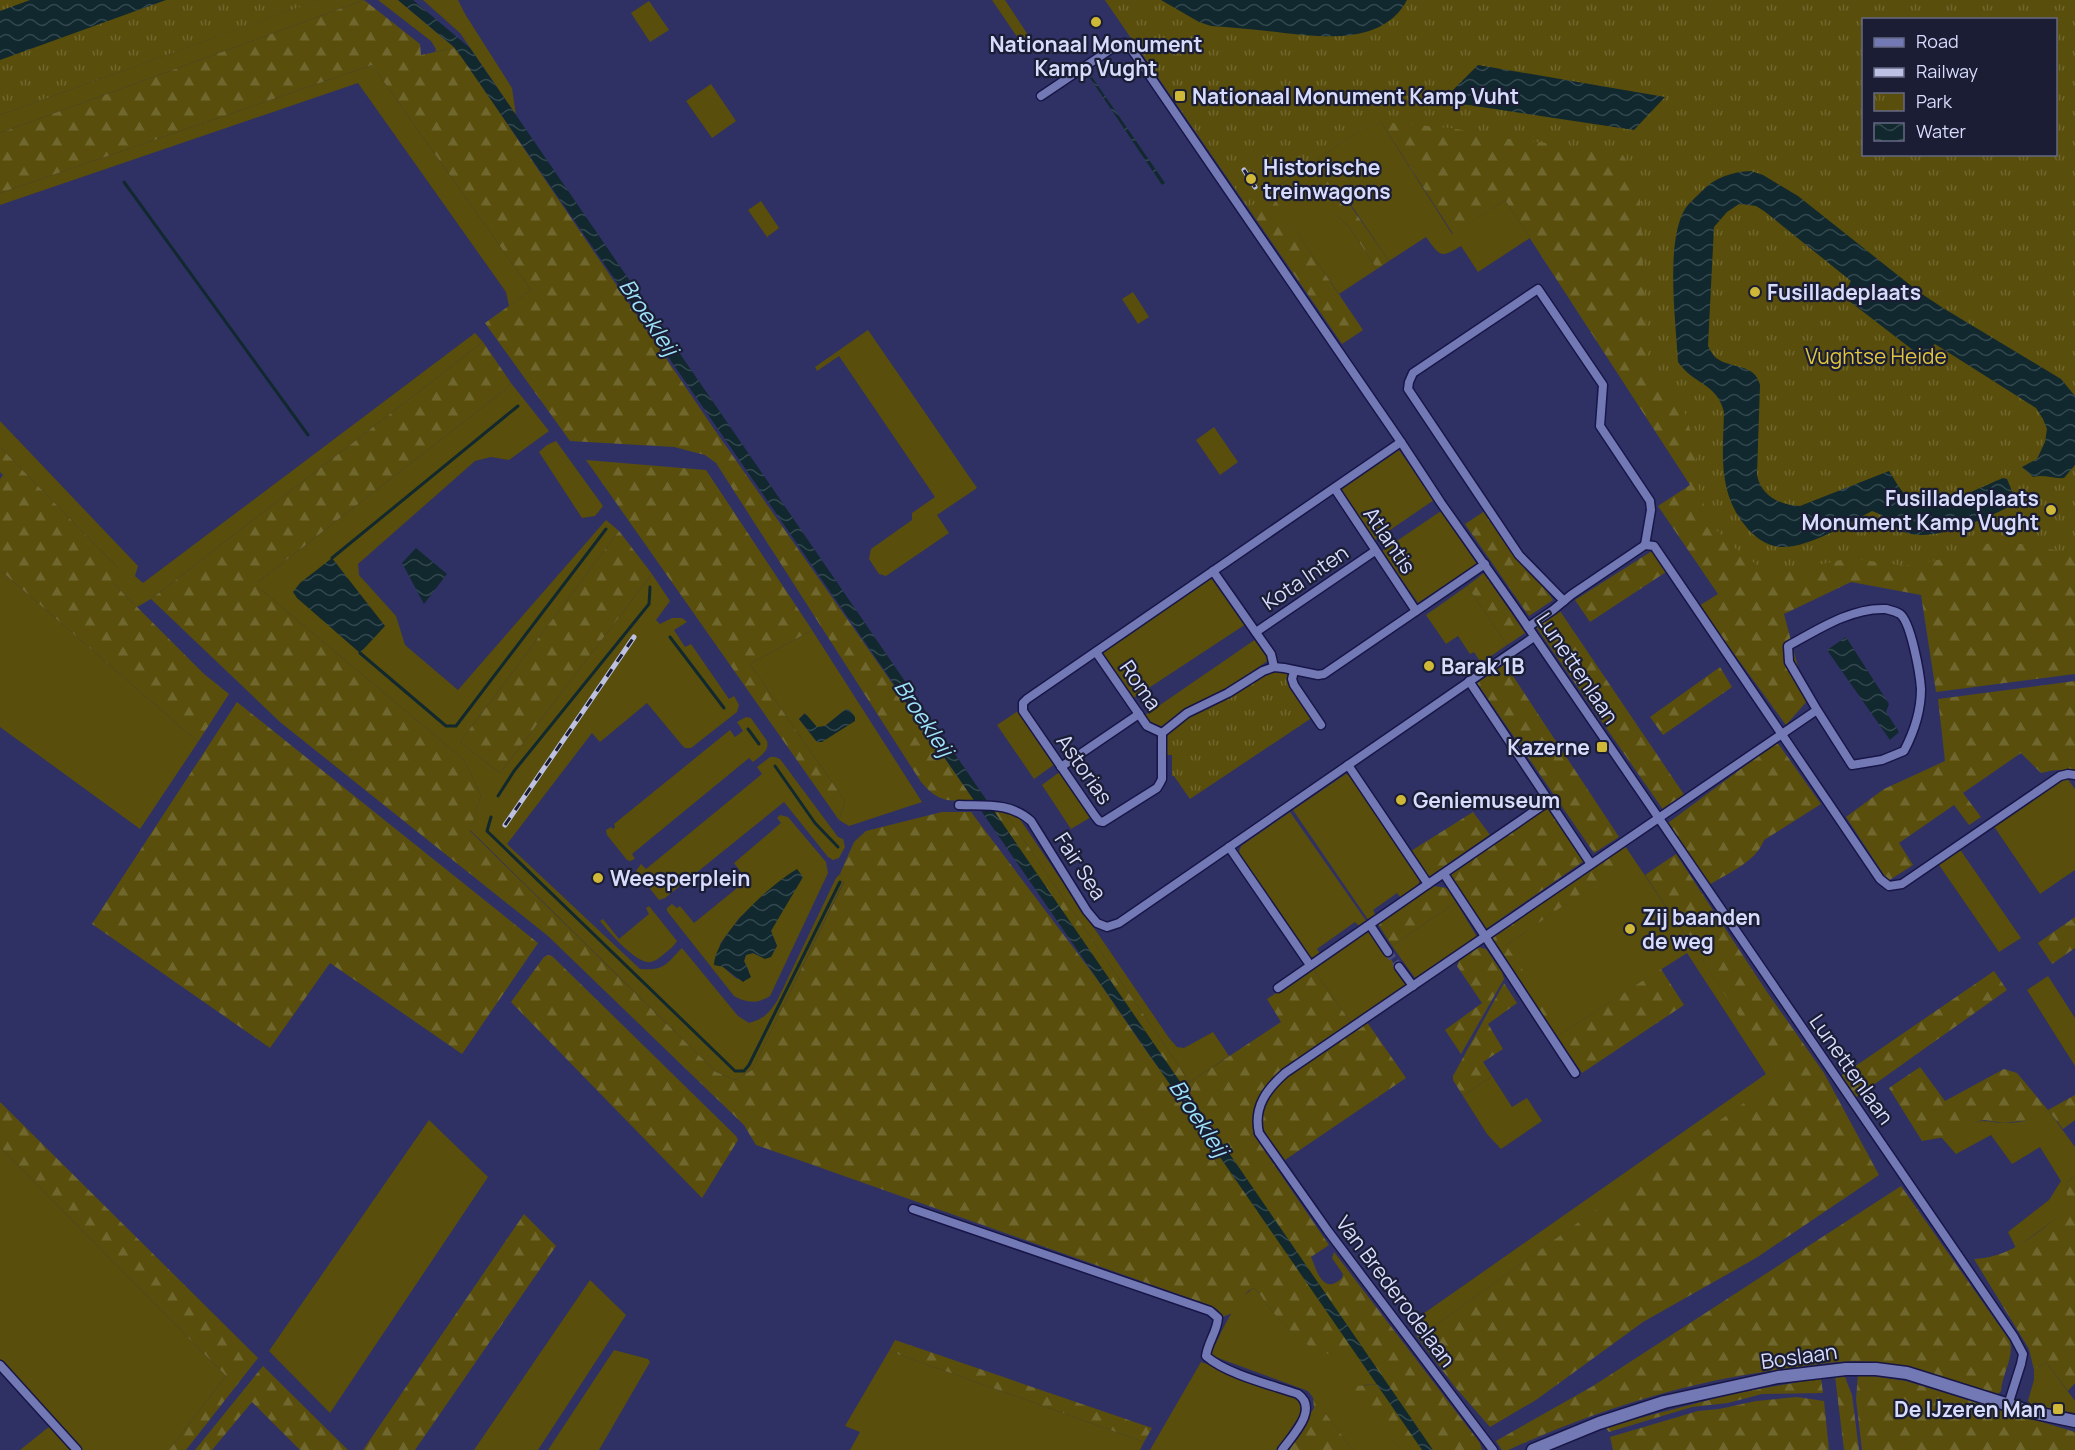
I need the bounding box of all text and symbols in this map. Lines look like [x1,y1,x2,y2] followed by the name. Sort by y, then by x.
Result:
[1089,15,1103,29] marker: Nationaal Monument Kamp Vught
[1862,18,2057,156] legend
[1916,29,1959,53] text: Road
[989,30,1203,82] place label: Nationaal Monument Kamp Vught
[1916,59,1978,83] text: Railway
[1192,82,1519,110] place label: Nationaal Monument Kamp Vuht
[1173,89,1187,103] marker: Nationaal Monument Kamp Vuht
[1916,89,1953,113] text: Park
[1916,119,1966,143] text: Water
[1263,153,1391,205] place label: Historische treinwagons
[1244,172,1258,186] marker: Historische treinwagons
[612,273,687,363] water label: Broekleij
[1767,278,1921,306] place label: Fusilladeplaats
[1748,285,1762,299] marker: Fusilladeplaats
[1805,342,1947,370] park label: Vughtse Heide
[1802,484,2039,536] place label: Fusilladeplaats Monument Kamp Vught
[1358,501,1422,579] street label: Atlantis
[2044,503,2058,517] marker: Fusilladeplaats Monument Kamp Vught
[1256,538,1354,616] street label: Kota Inten
[1530,607,1626,729] street label: Lunettenlaan
[1441,652,1525,680] place label: Barak 1B
[1114,654,1168,716] street label: Roma
[1422,659,1436,673] marker: Barak 1B
[887,674,962,764] water label: Broekleij
[1051,728,1119,810] street label: Astorias
[1507,733,1590,761] place label: Kazerne
[1595,740,1609,754] marker: Kazerne
[1413,786,1560,814] place label: Geniemuseum
[1394,793,1408,807] marker: Geniemuseum
[1049,827,1113,905] street label: Fair Sea
[610,864,750,892] place label: Weesperplein
[591,871,605,885] marker: Weesperplein
[1642,903,1761,955] place label: Zij baanden de weg
[1623,922,1637,936] marker: Zij baanden de weg
[1804,1008,1900,1130] street label: Lunettenlaan
[1162,1074,1237,1164] water label: Broekleij
[1330,1210,1462,1372] street label: Van Brederodelaan
[1759,1337,1839,1375] street label: Boslaan
[1894,1395,2046,1423] place label: De IJzeren Man
[2051,1402,2065,1416] marker: De IJzeren Man

